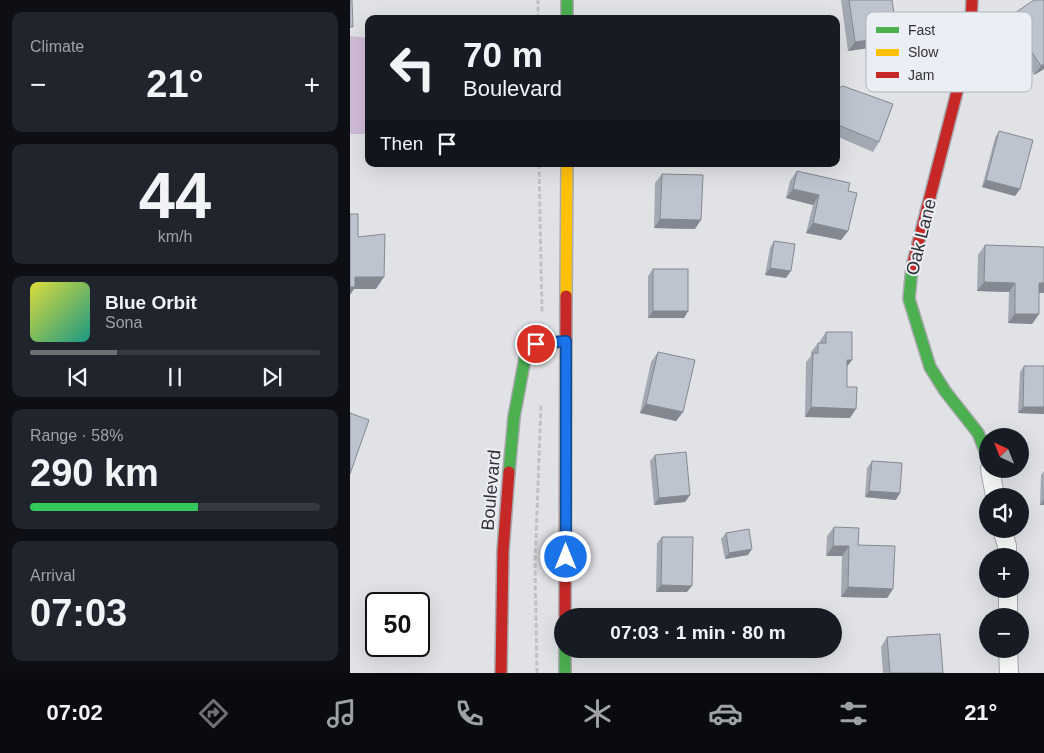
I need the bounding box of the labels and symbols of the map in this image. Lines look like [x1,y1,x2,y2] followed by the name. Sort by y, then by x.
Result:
[866,12,1032,92] legend
[908,22,935,38] text: Fast
[908,44,939,60] text: Slow
[908,67,934,83] text: Jam
[902,197,940,277] street label: Oak Lane
[515,323,557,365] pin
[979,428,1029,478] north arrow
[478,449,504,531] street label: Boulevard
[539,530,591,582] position arrow
[365,592,430,657] speed limit sign: 50

